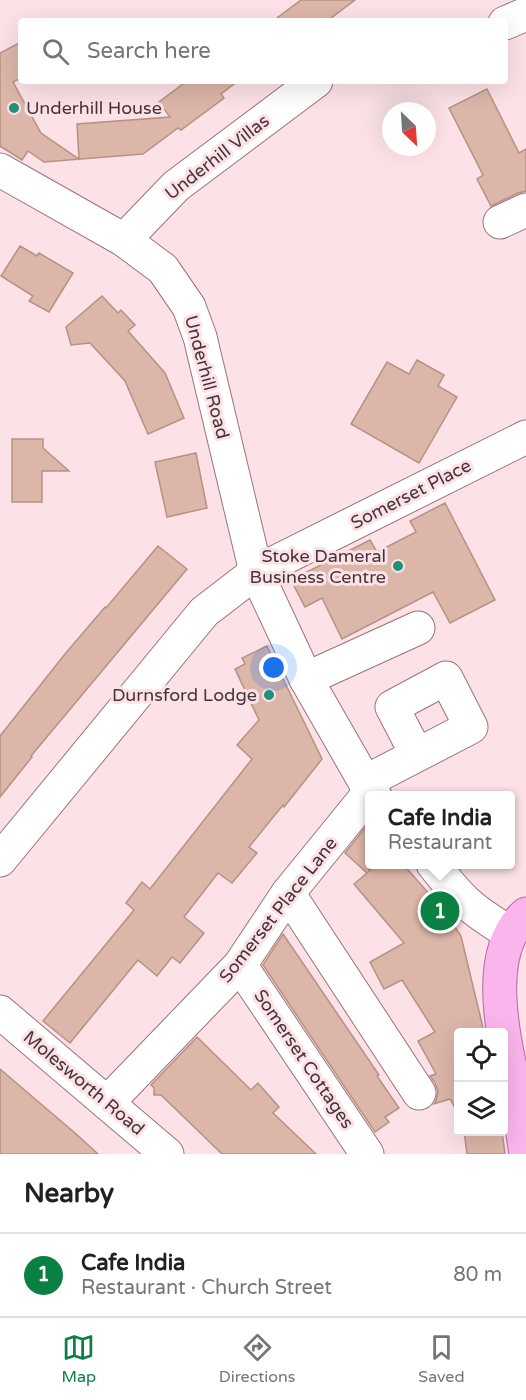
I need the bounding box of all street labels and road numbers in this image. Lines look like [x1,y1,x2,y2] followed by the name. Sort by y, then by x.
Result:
[160,109,274,205] street label: Underhill Villas
[180,313,234,441] street label: Underhill Road
[347,454,475,534] street label: Somerset Place
[214,833,342,987] street label: Somerset Place Lane
[249,985,359,1133] street label: Somerset Cottages
[19,1026,149,1140] street label: Molesworth Road

